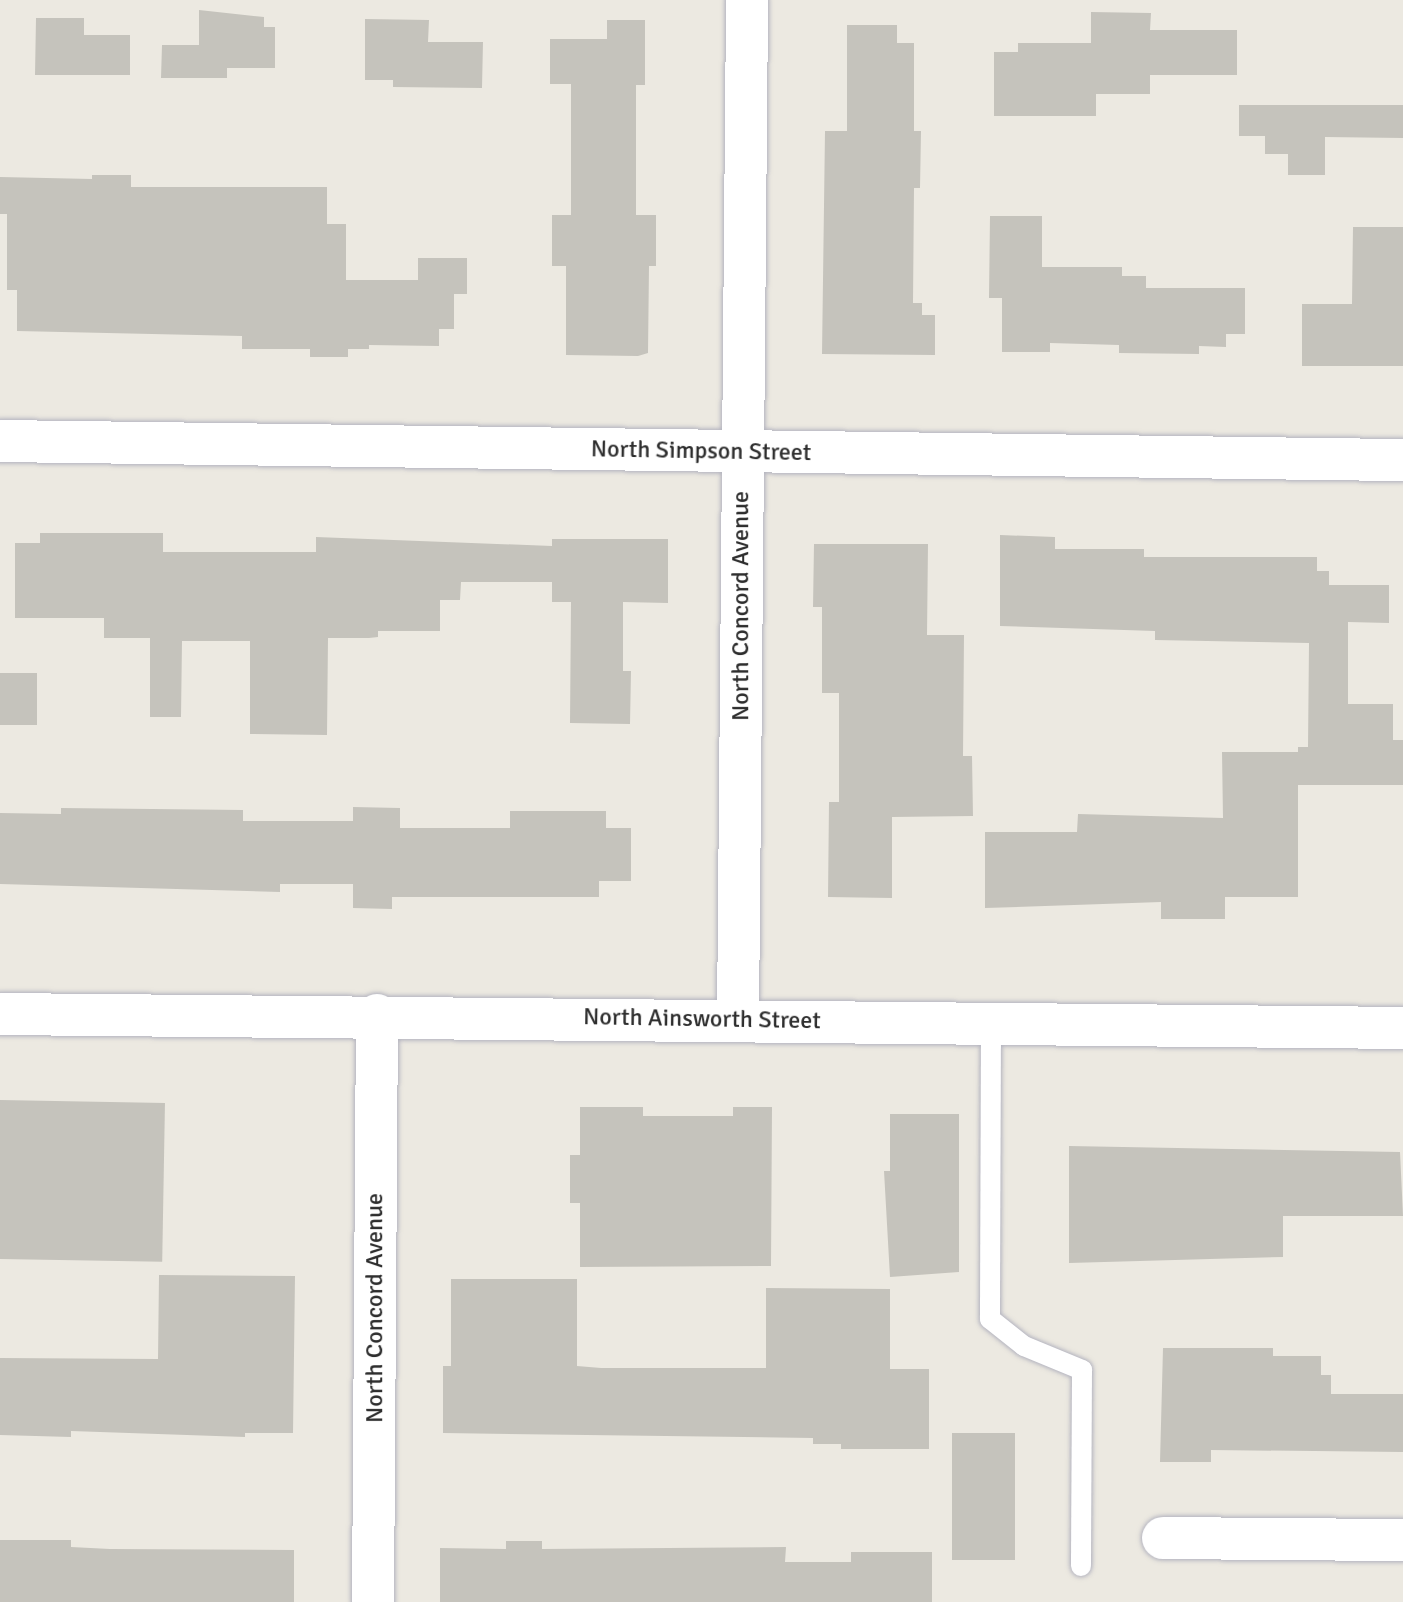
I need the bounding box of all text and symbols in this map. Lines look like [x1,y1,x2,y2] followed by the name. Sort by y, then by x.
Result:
[591,435,811,467] street label: North Simpson Street
[727,491,755,721] street label: North Concord Avenue
[583,1003,821,1035] street label: North Ainsworth Street
[361,1193,389,1423] street label: North Concord Avenue

